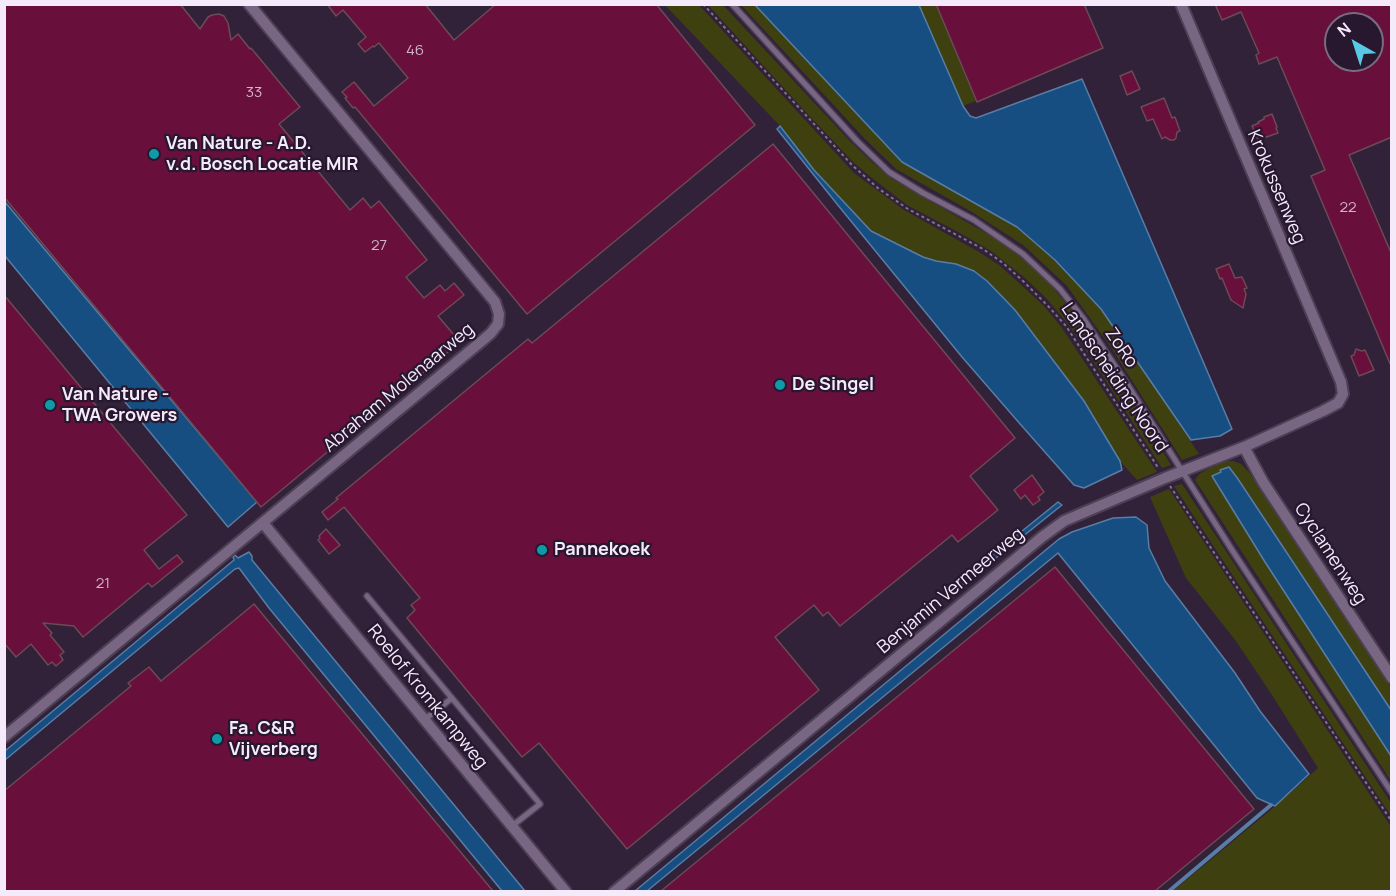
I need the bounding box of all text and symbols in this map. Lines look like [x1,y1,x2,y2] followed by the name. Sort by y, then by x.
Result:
[1324,12,1384,72] north arrow
[1333,17,1355,42] text: N
[406,42,424,60] house number: 46
[246,84,262,102] house number: 33
[1242,127,1310,247] street label: Krokussenweg
[166,133,358,176] place label: Van Nature - A.D. v.d. Bosch Locatie MIR
[147,147,161,161] marker: Van Nature - A.D. v.d. Bosch Locatie MIR
[1339,199,1357,217] house number: 22
[371,237,387,255] house number: 27
[1056,299,1172,457] street label: Landscheiding Noord
[319,319,479,457] street label: Abraham Molenaarweg
[1100,324,1142,372] street label: ZoRo
[792,374,874,396] place label: De Singel
[773,378,787,392] marker: De Singel
[62,384,177,426] place label: Van Nature - TWA Growers
[43,398,57,412] marker: Van Nature - TWA Growers
[1289,499,1371,609] street label: Cyclamenweg
[873,523,1029,659] street label: Benjamin Vermeerweg
[554,539,650,561] place label: Pannekoek
[535,543,549,557] marker: Pannekoek
[96,575,110,593] house number: 21
[362,621,492,773] street label: Roelof Kromkampweg
[229,718,318,760] place label: Fa. C&R Vijverberg
[210,732,224,746] marker: Fa. C&R Vijverberg

